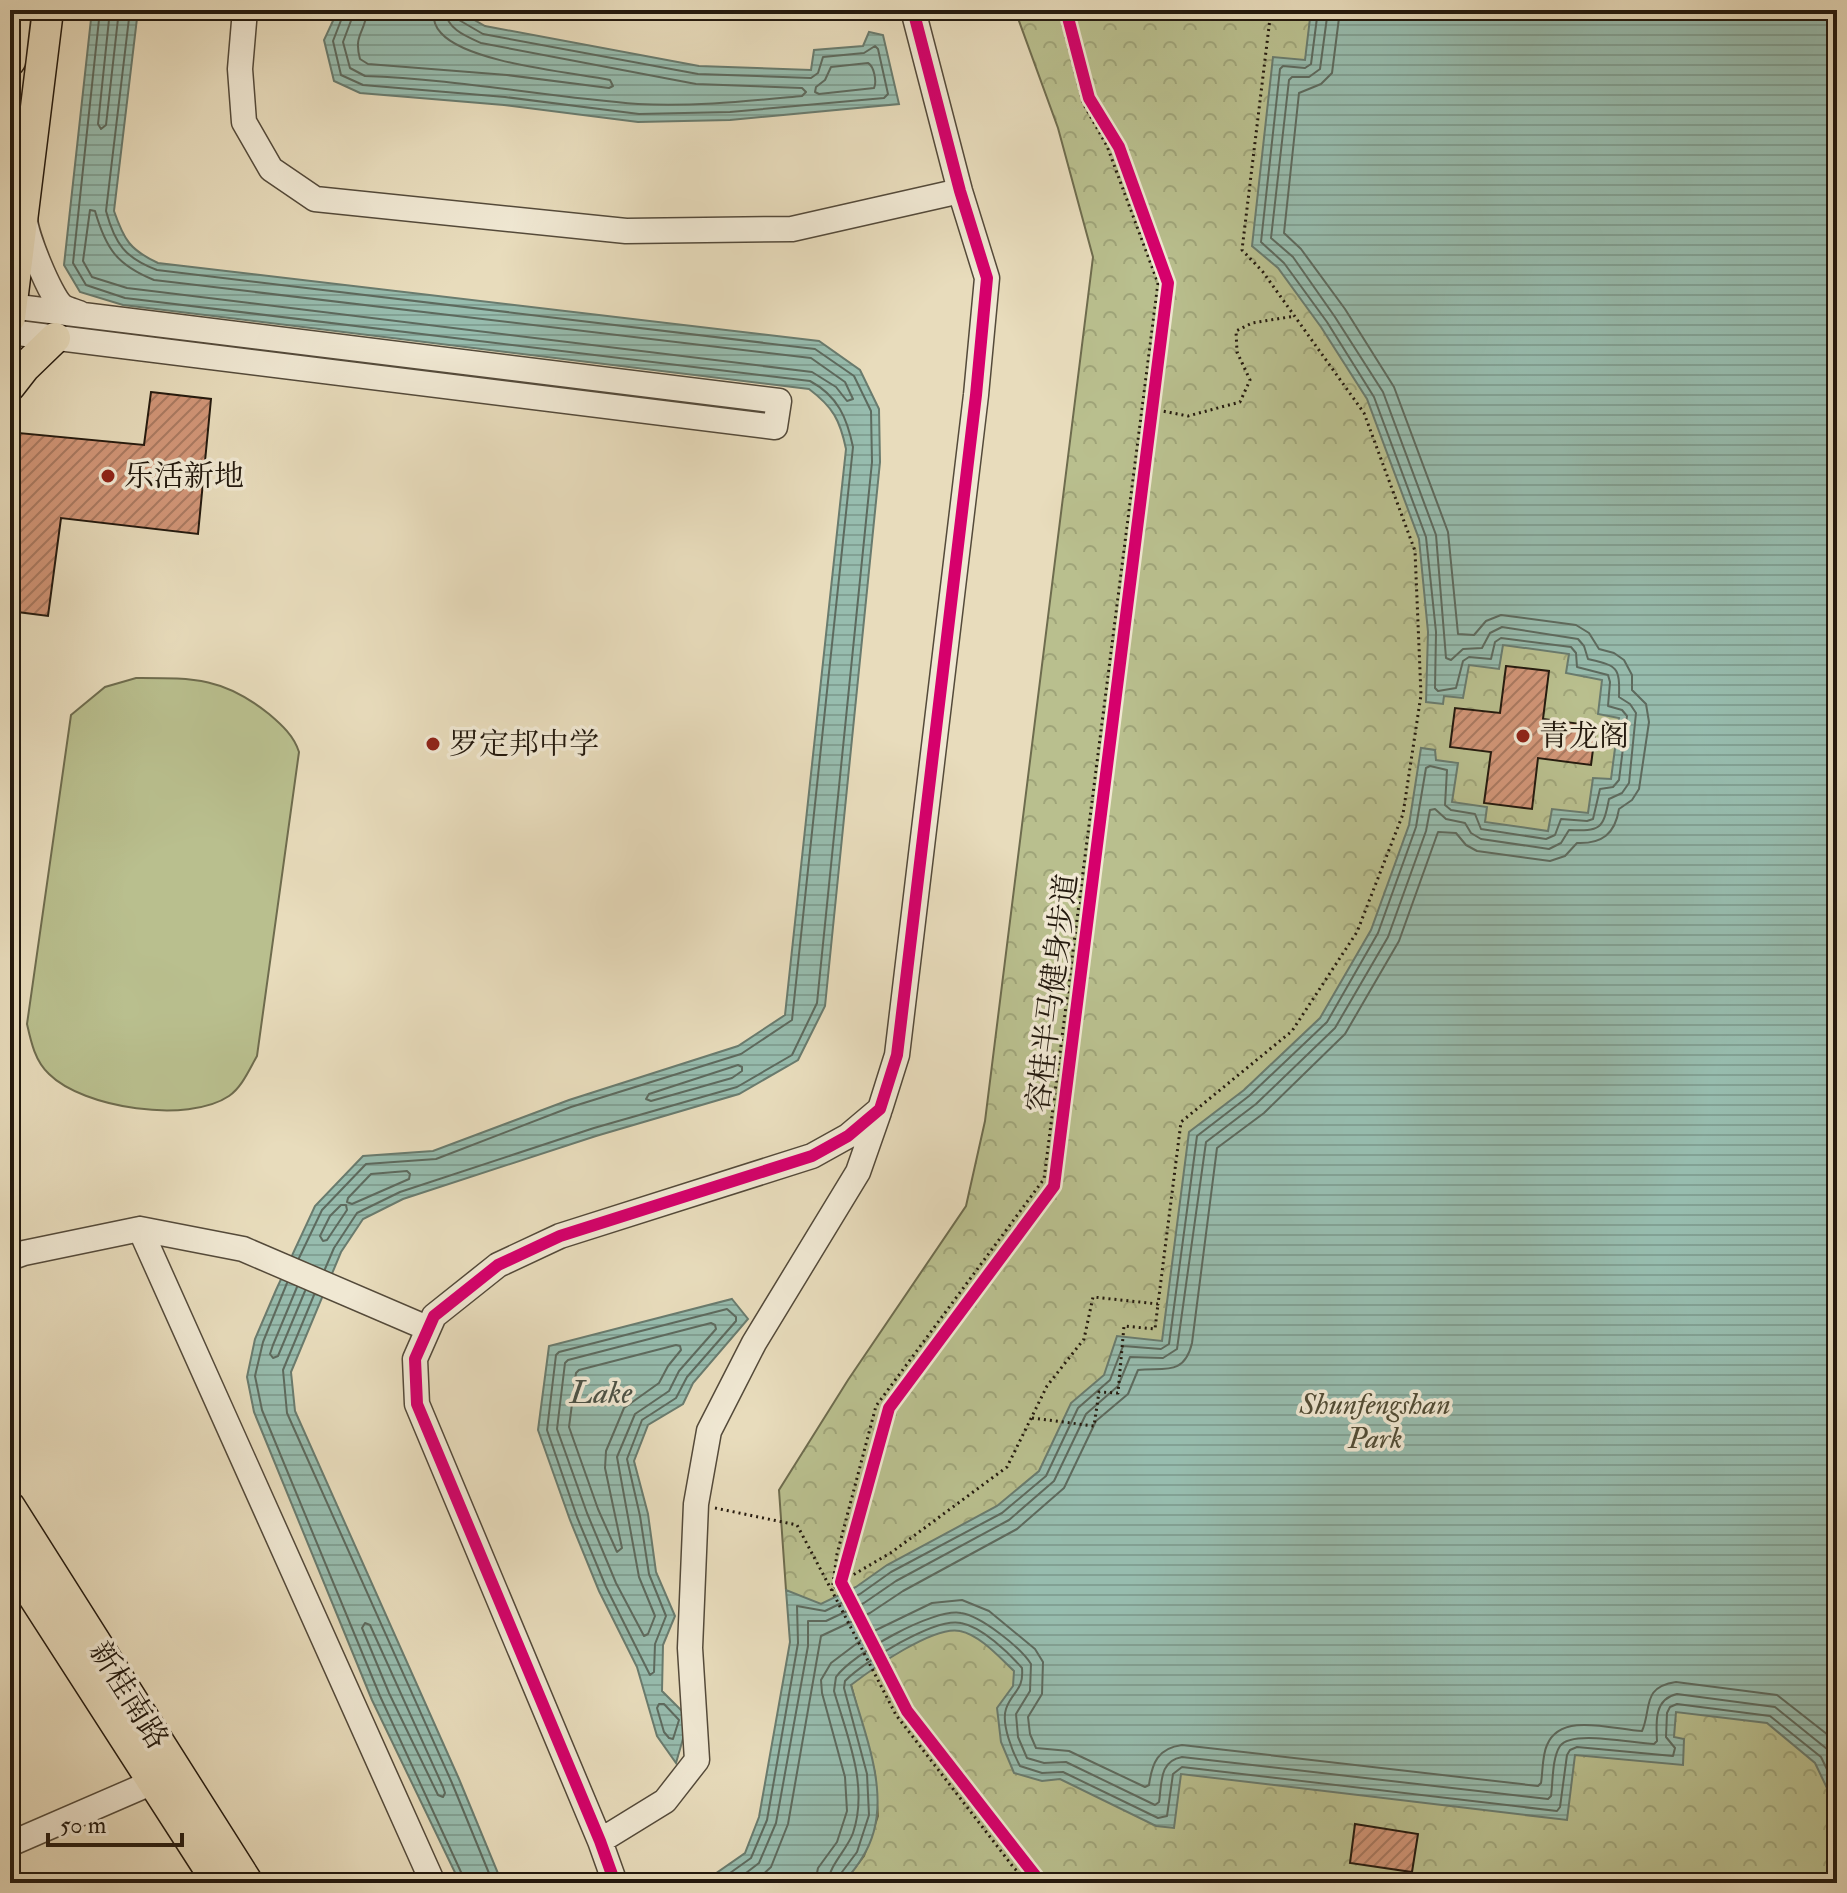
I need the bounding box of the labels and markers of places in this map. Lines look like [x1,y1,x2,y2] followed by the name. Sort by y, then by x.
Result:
[124,458,244,495] place label: 乐活新地
[99,467,117,485] marker: 乐活新地
[1539,718,1629,755] place label: 青龙阁
[449,726,599,763] place label: 罗定邦中学
[1514,727,1532,745] marker: 青龙阁
[424,735,442,753] marker: 罗定邦中学

